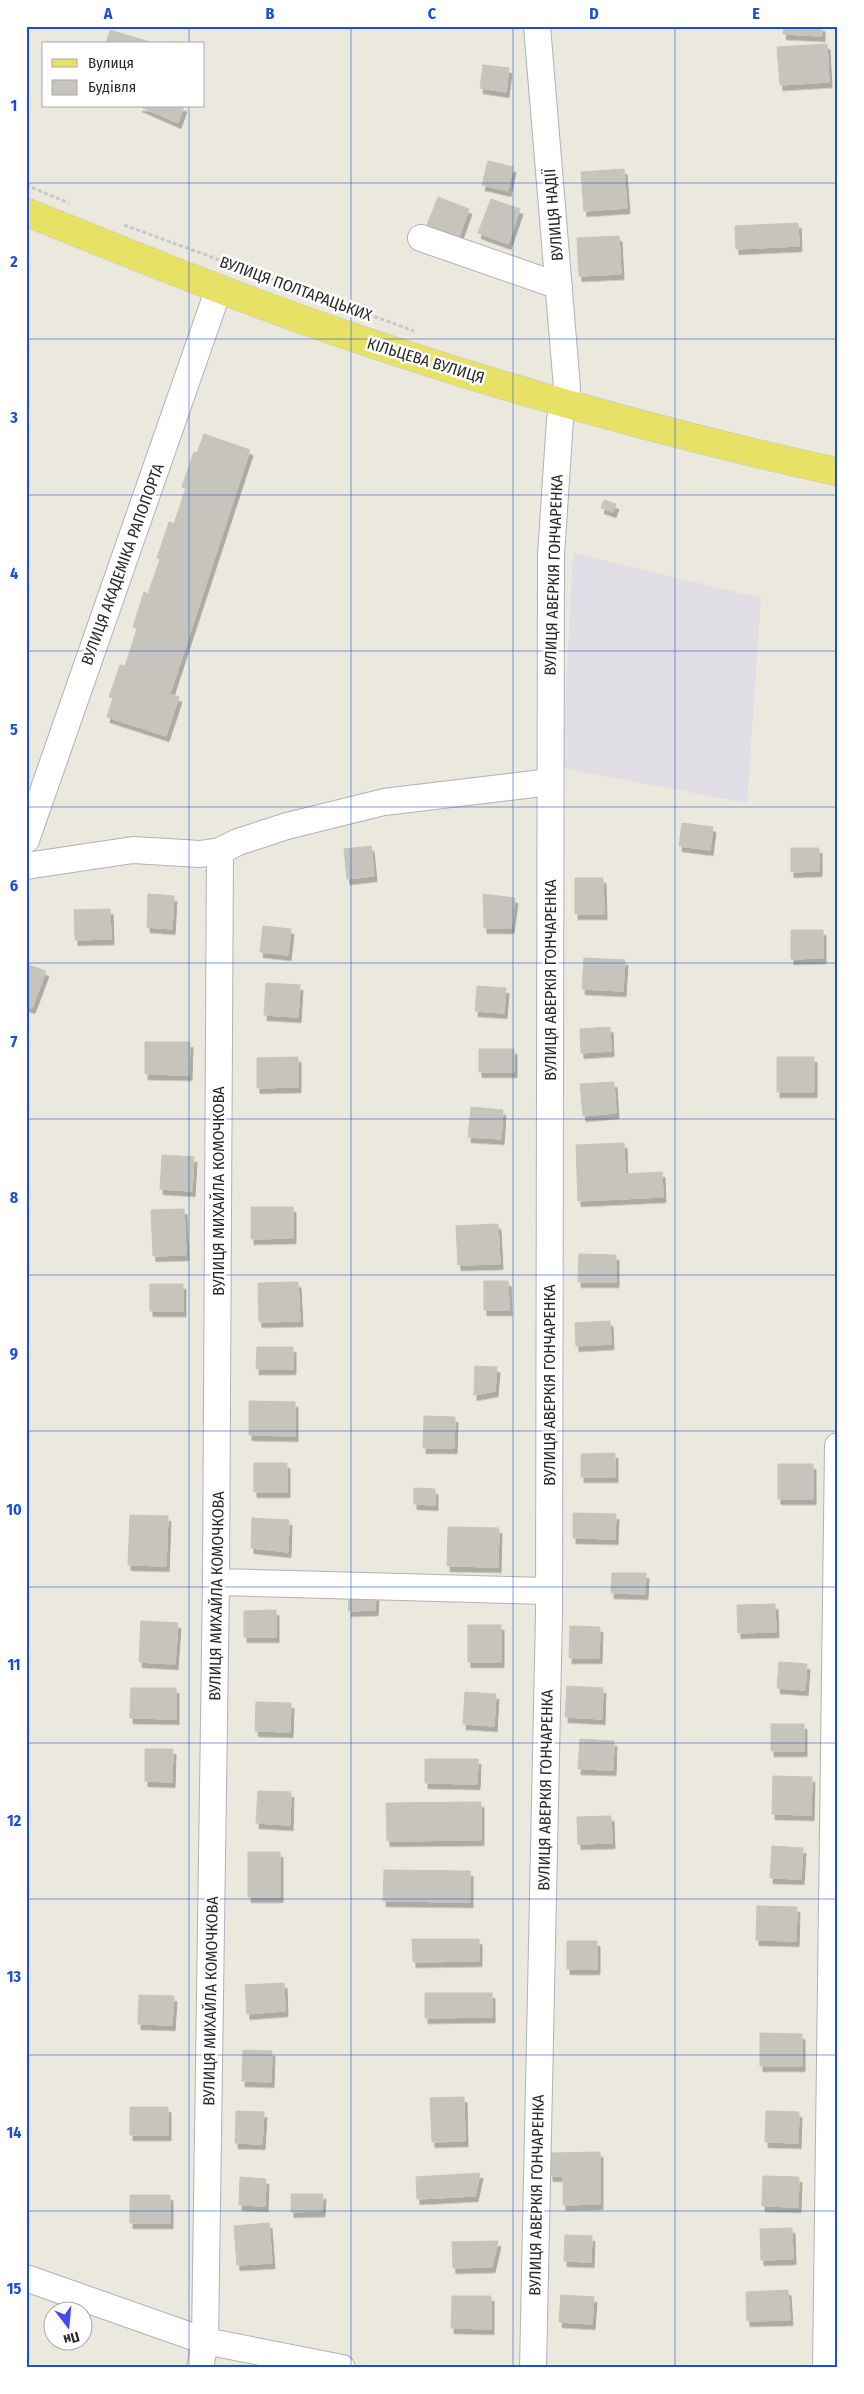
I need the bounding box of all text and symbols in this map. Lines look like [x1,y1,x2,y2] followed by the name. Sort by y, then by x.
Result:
[103,4,113,23] text: A
[266,4,275,23] text: B
[428,4,437,23] text: C
[589,4,599,23] text: D
[752,4,760,23] text: E
[42,42,205,108] legend
[88,54,134,72] text: Вулиця
[88,78,136,96] text: Будівля
[11,96,17,115] text: 1
[540,167,567,262] street label: ВУЛИЦЯ НАДІЇ
[9,252,18,271] text: 2
[217,252,375,325] street label: ВУЛИЦЯ ПОЛТАРАЦЬКИХ
[365,334,487,387] street label: КІЛЬЦЕВА ВУЛИЦЯ
[9,408,18,427] text: 3
[77,460,168,668] street label: ВУЛИЦЯ АКАДЕМІКА РАПОПОРТА
[540,474,567,676] street label: ВУЛИЦЯ АВЕРКІЯ ГОНЧАРЕНКА
[10,564,18,583] text: 4
[10,720,18,739] text: 5
[10,876,18,895] text: 6
[541,879,560,1081] street label: ВУЛИЦЯ АВЕРКІЯ ГОНЧАРЕНКА
[11,1032,18,1051] text: 7
[209,1086,228,1296] street label: ВУЛИЦЯ МИХАЙЛА КОМОЧКОВА
[10,1188,19,1207] text: 8
[540,1284,559,1486] street label: ВУЛИЦЯ АВЕРКІЯ ГОНЧАРЕНКА
[10,1344,18,1363] text: 9
[205,1491,228,1701] street label: ВУЛИЦЯ МИХАЙЛА КОМОЧКОВА
[6,1500,22,1519] text: 10
[7,1655,21,1674] text: 11
[534,1689,557,1891] street label: ВУЛИЦЯ АВЕРКІЯ ГОНЧАРЕНКА
[7,1811,22,1830] text: 12
[199,1896,222,2106] street label: ВУЛИЦЯ МИХАЙЛА КОМОЧКОВА
[7,1967,22,1986] text: 13
[525,2094,548,2296] street label: ВУЛИЦЯ АВЕРКІЯ ГОНЧАРЕНКА
[7,2123,22,2142] text: 14
[7,2279,21,2298] text: 15
[42,2302,92,2352] north arrow
[61,2328,81,2348] text: Пн

